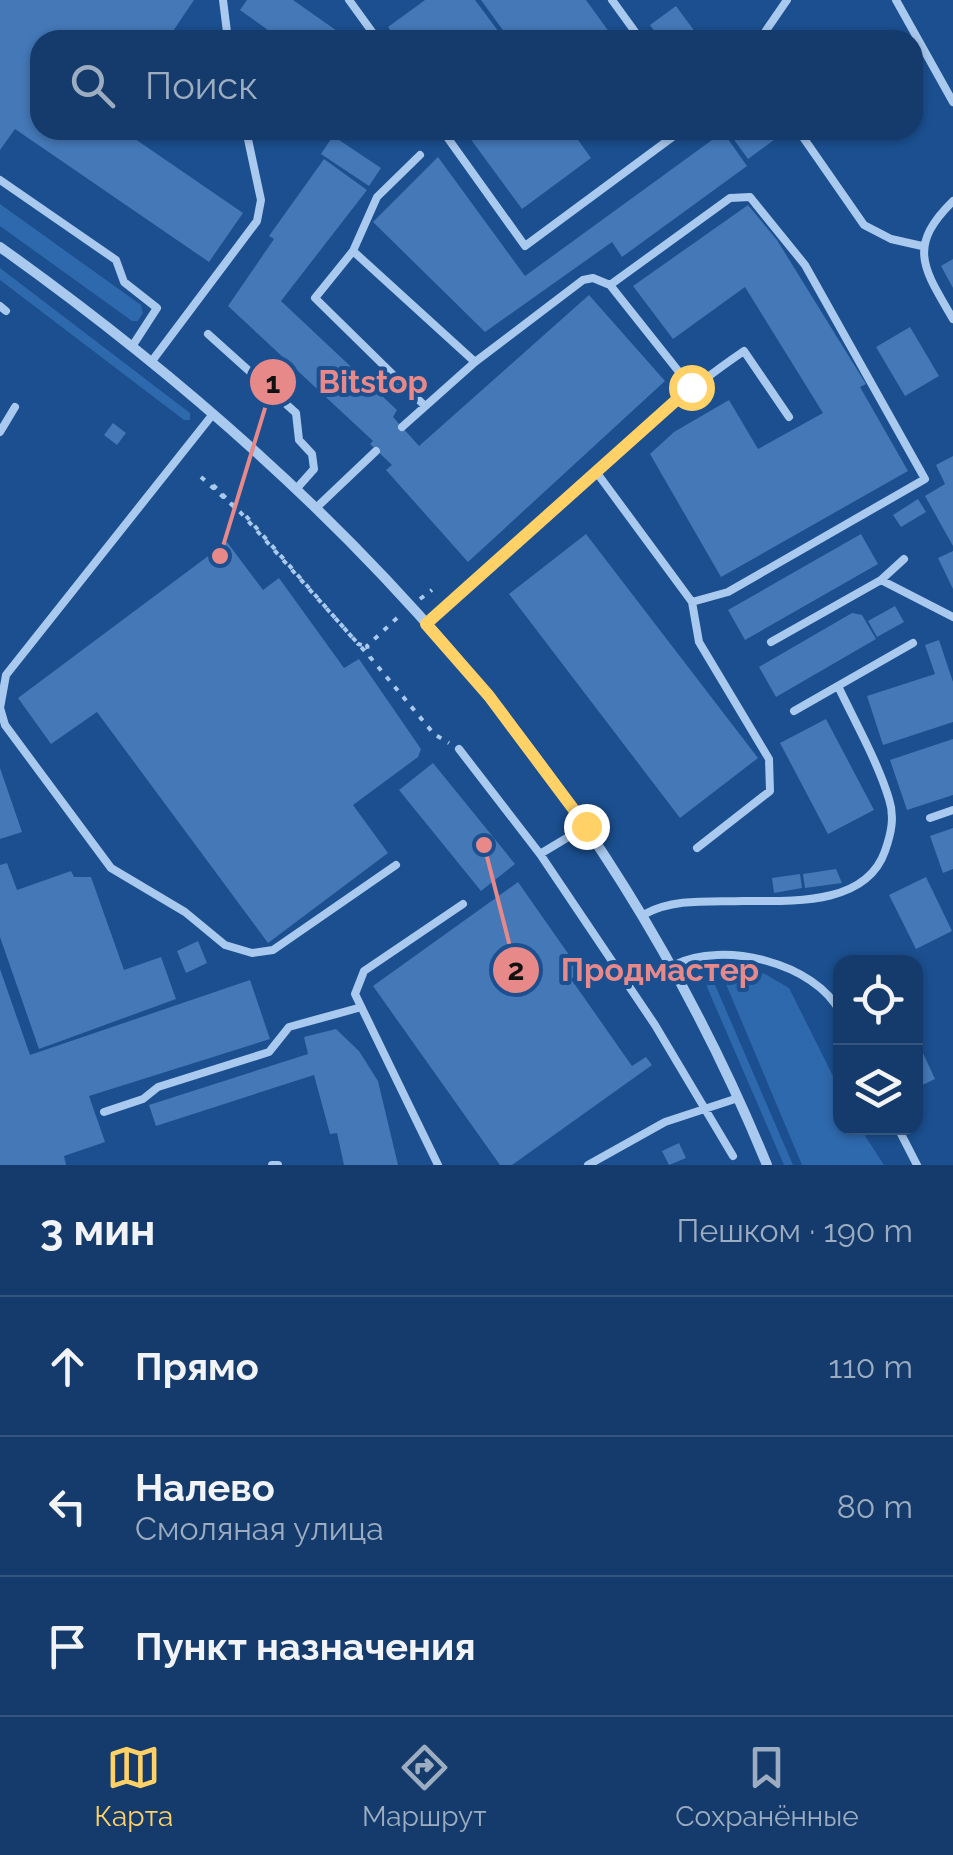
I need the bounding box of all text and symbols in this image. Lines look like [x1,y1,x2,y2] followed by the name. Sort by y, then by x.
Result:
[30,30,923,140] search box
[65,58,120,113] icon: search
[145,63,258,108] text: Поиск
[248,351,448,413] callout: Bitstop
[318,363,428,400] text: Bitstop
[266,365,281,400] text: 1
[669,365,715,411] route start
[564,804,610,850] route end
[491,939,779,1001] callout: Продмастер
[561,951,759,988] text: Продмастер
[508,952,524,987] text: 2
[833,955,923,1135] map controls
[833,955,923,1045] button: locate
[833,1045,923,1135] button: layers
[40,1206,155,1255] text: 3 мин
[677,1212,913,1249] text: Пешком · 190 m
[40,1339,95,1394] icon: ahead
[135,1344,259,1389] text: Прямо
[828,1348,913,1385] text: 110 m
[135,1465,275,1510] text: Налево
[40,1479,95,1534] icon: left
[837,1488,913,1525] text: 80 m
[135,1510,384,1547] text: Смоляная улица
[40,1619,95,1674] icon: arrive
[135,1624,476,1669] text: Пункт назначения
[94,1740,173,1833] tab: Карта
[362,1740,487,1833] tab: Маршрут
[675,1740,859,1833] tab: Сохранённые

